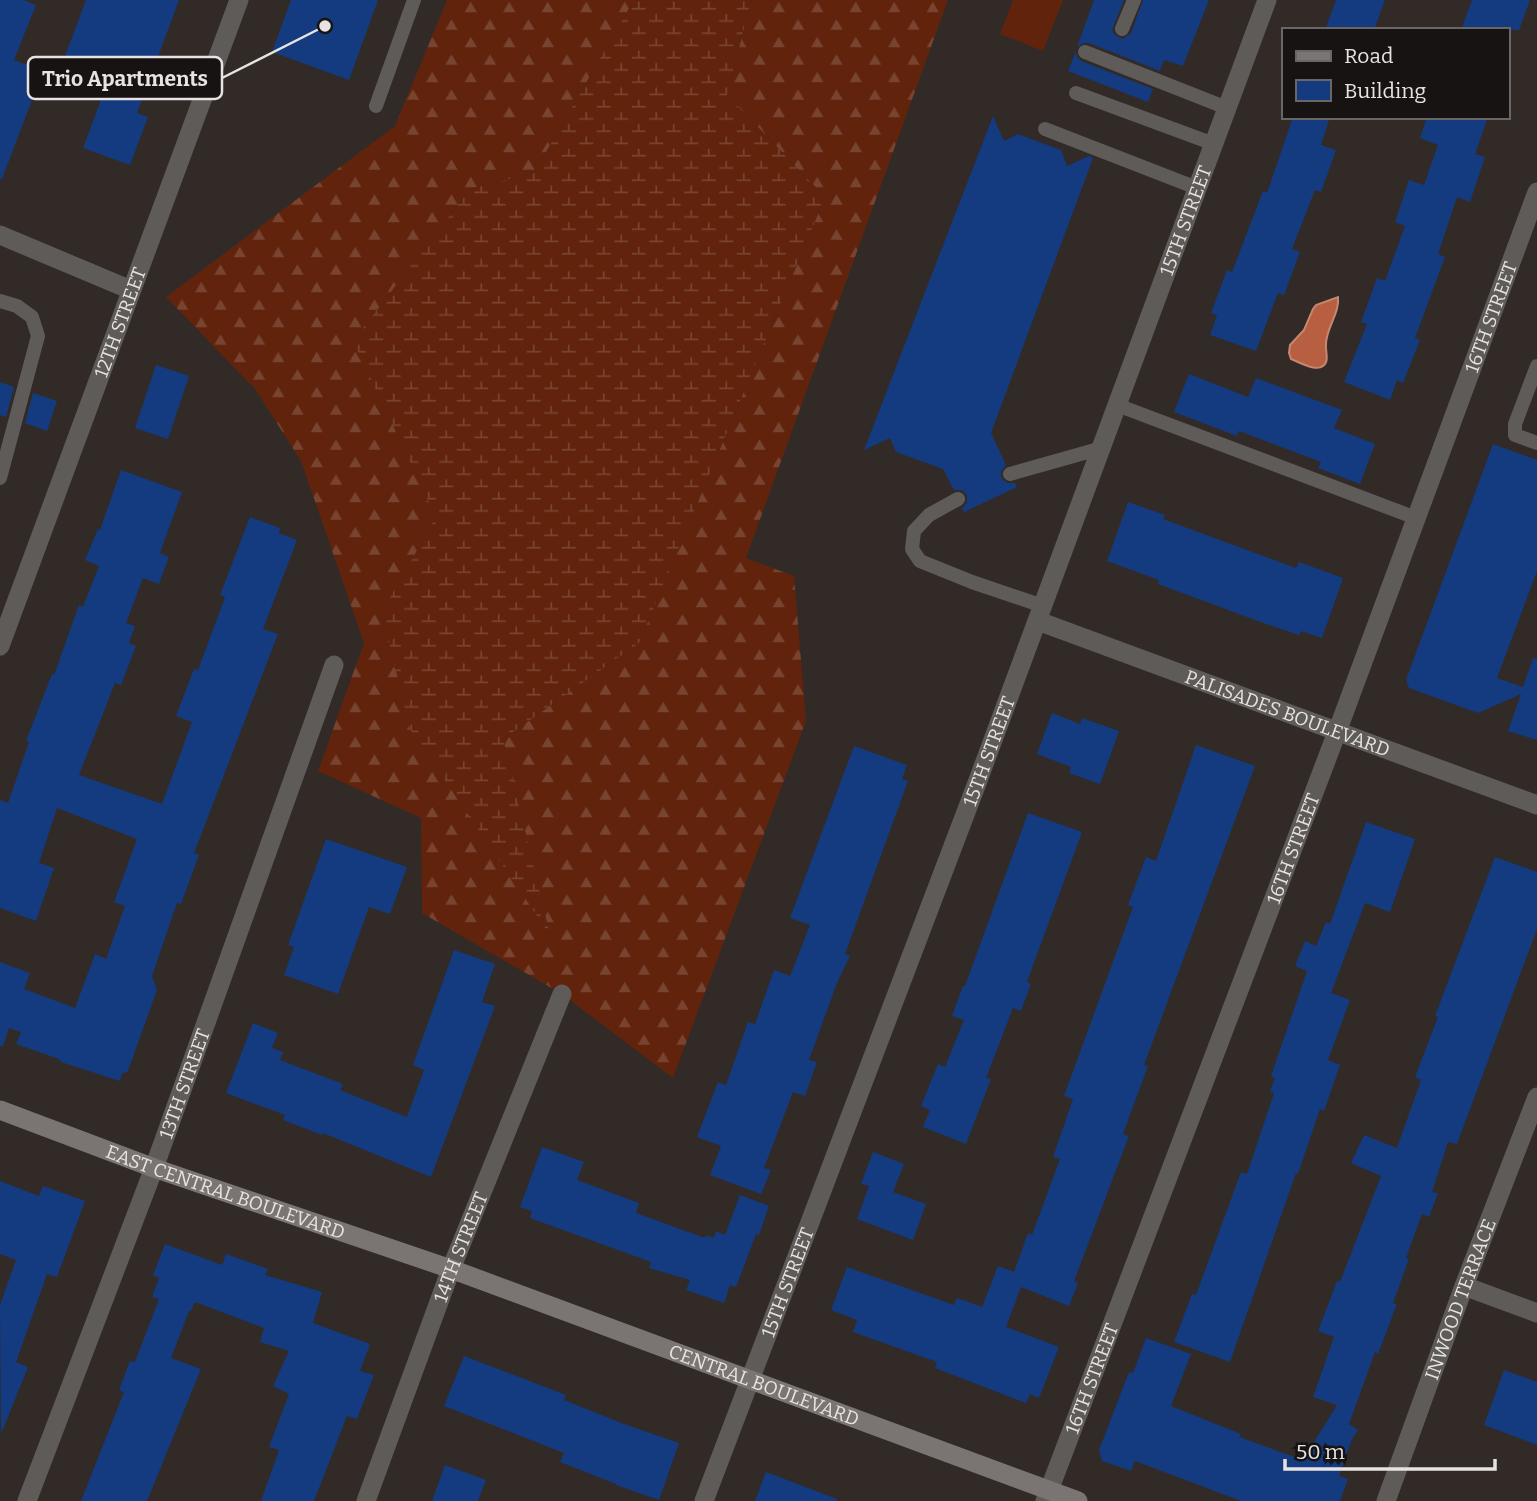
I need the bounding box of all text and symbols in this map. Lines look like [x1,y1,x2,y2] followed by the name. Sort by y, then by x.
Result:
[1282,28,1509,119] legend
[1344,43,1393,69] text: Road
[28,57,222,99] callout: Trio Apartments
[42,66,208,92] text: Trio Apartments
[1344,78,1427,104] text: Building
[1155,163,1217,279] street label: 15TH STREET
[1460,259,1522,376] street label: 16TH STREET
[89,264,151,381] street label: 12TH STREET
[1182,665,1393,762] street label: PALISADES BOULEVARD
[958,693,1020,810] street label: 15TH STREET
[1262,790,1325,907] street label: 16TH STREET
[154,1026,215,1142] street label: 13TH STREET
[103,1140,348,1244] street label: EAST CENTRAL BOULEVARD
[429,1189,493,1305] street label: 14TH STREET
[1420,1216,1501,1383] street label: INWOOD TERRACE
[756,1224,819,1341] street label: 15TH STREET
[1061,1320,1123,1437] street label: 16TH STREET
[665,1340,862,1431] street label: CENTRAL BOULEVARD
[1285,1428,1495,1472] scale bar
[1296,1439,1345,1465] text: 50 m

